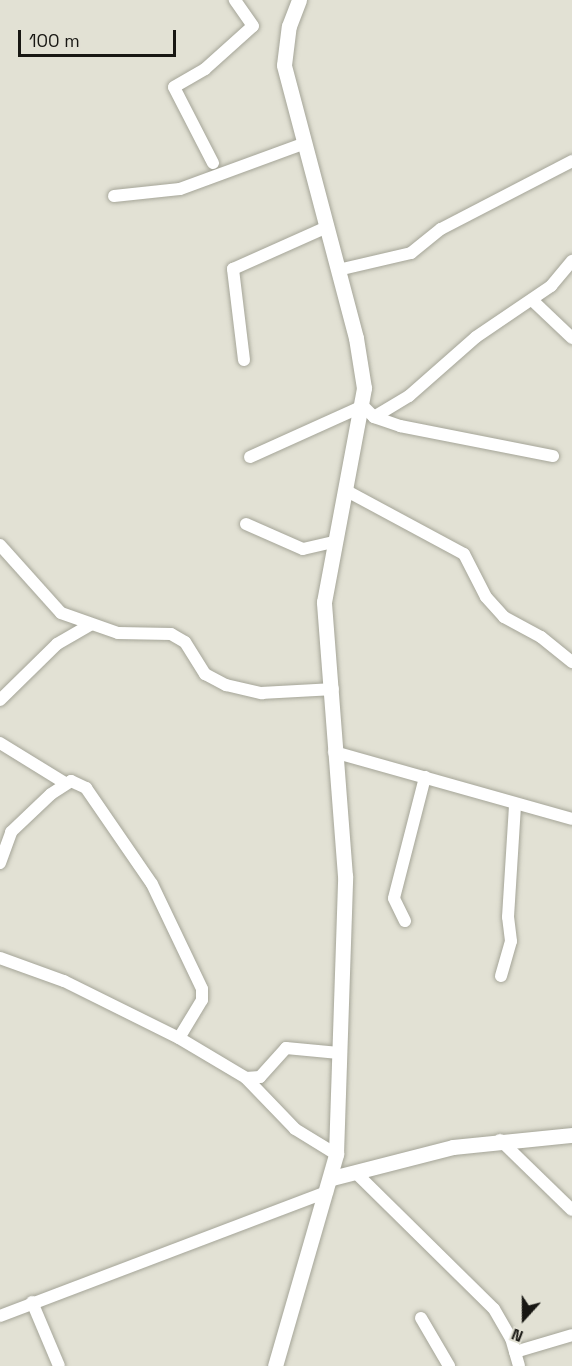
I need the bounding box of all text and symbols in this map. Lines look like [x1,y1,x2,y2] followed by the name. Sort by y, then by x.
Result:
[21,18,178,56] scale bar
[29,29,80,52] text: 100 m
[494,1288,554,1348] north arrow
[509,1324,526,1347] text: N

